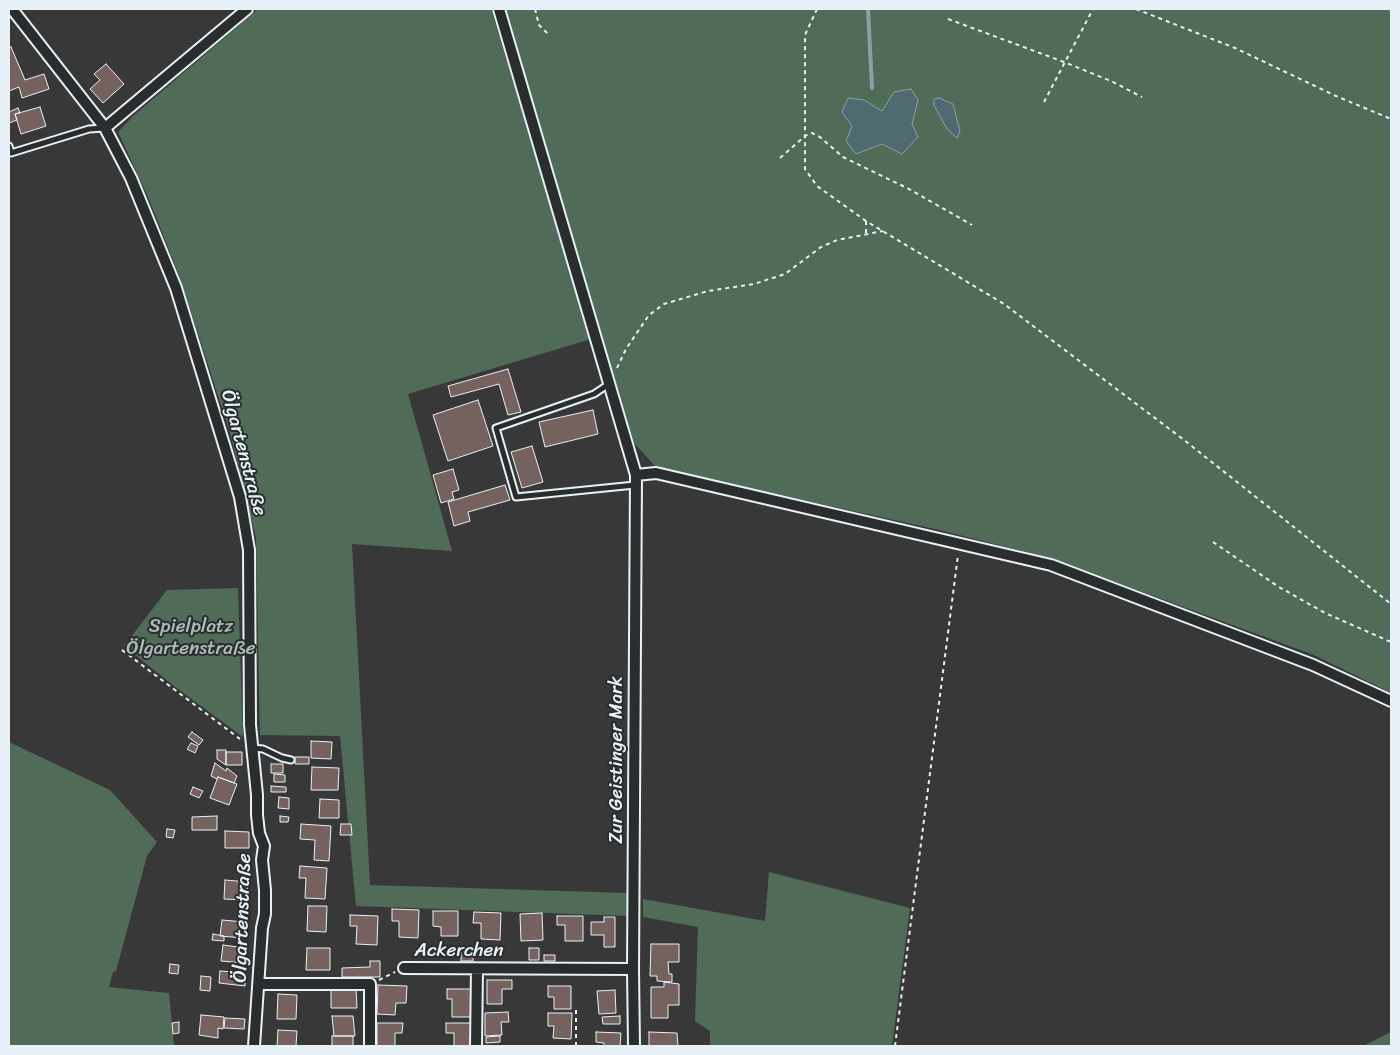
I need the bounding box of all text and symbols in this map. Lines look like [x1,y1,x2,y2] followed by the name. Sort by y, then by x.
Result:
[215,388,271,518] street label: Ölgartenstraße
[126,616,256,660] park label: Spielplatz Ölgartenstraße
[606,676,628,844] street label: Zur Geistinger Mark
[229,853,257,983] street label: Ölgartenstraße
[414,940,504,962] street label: Ackerchen

